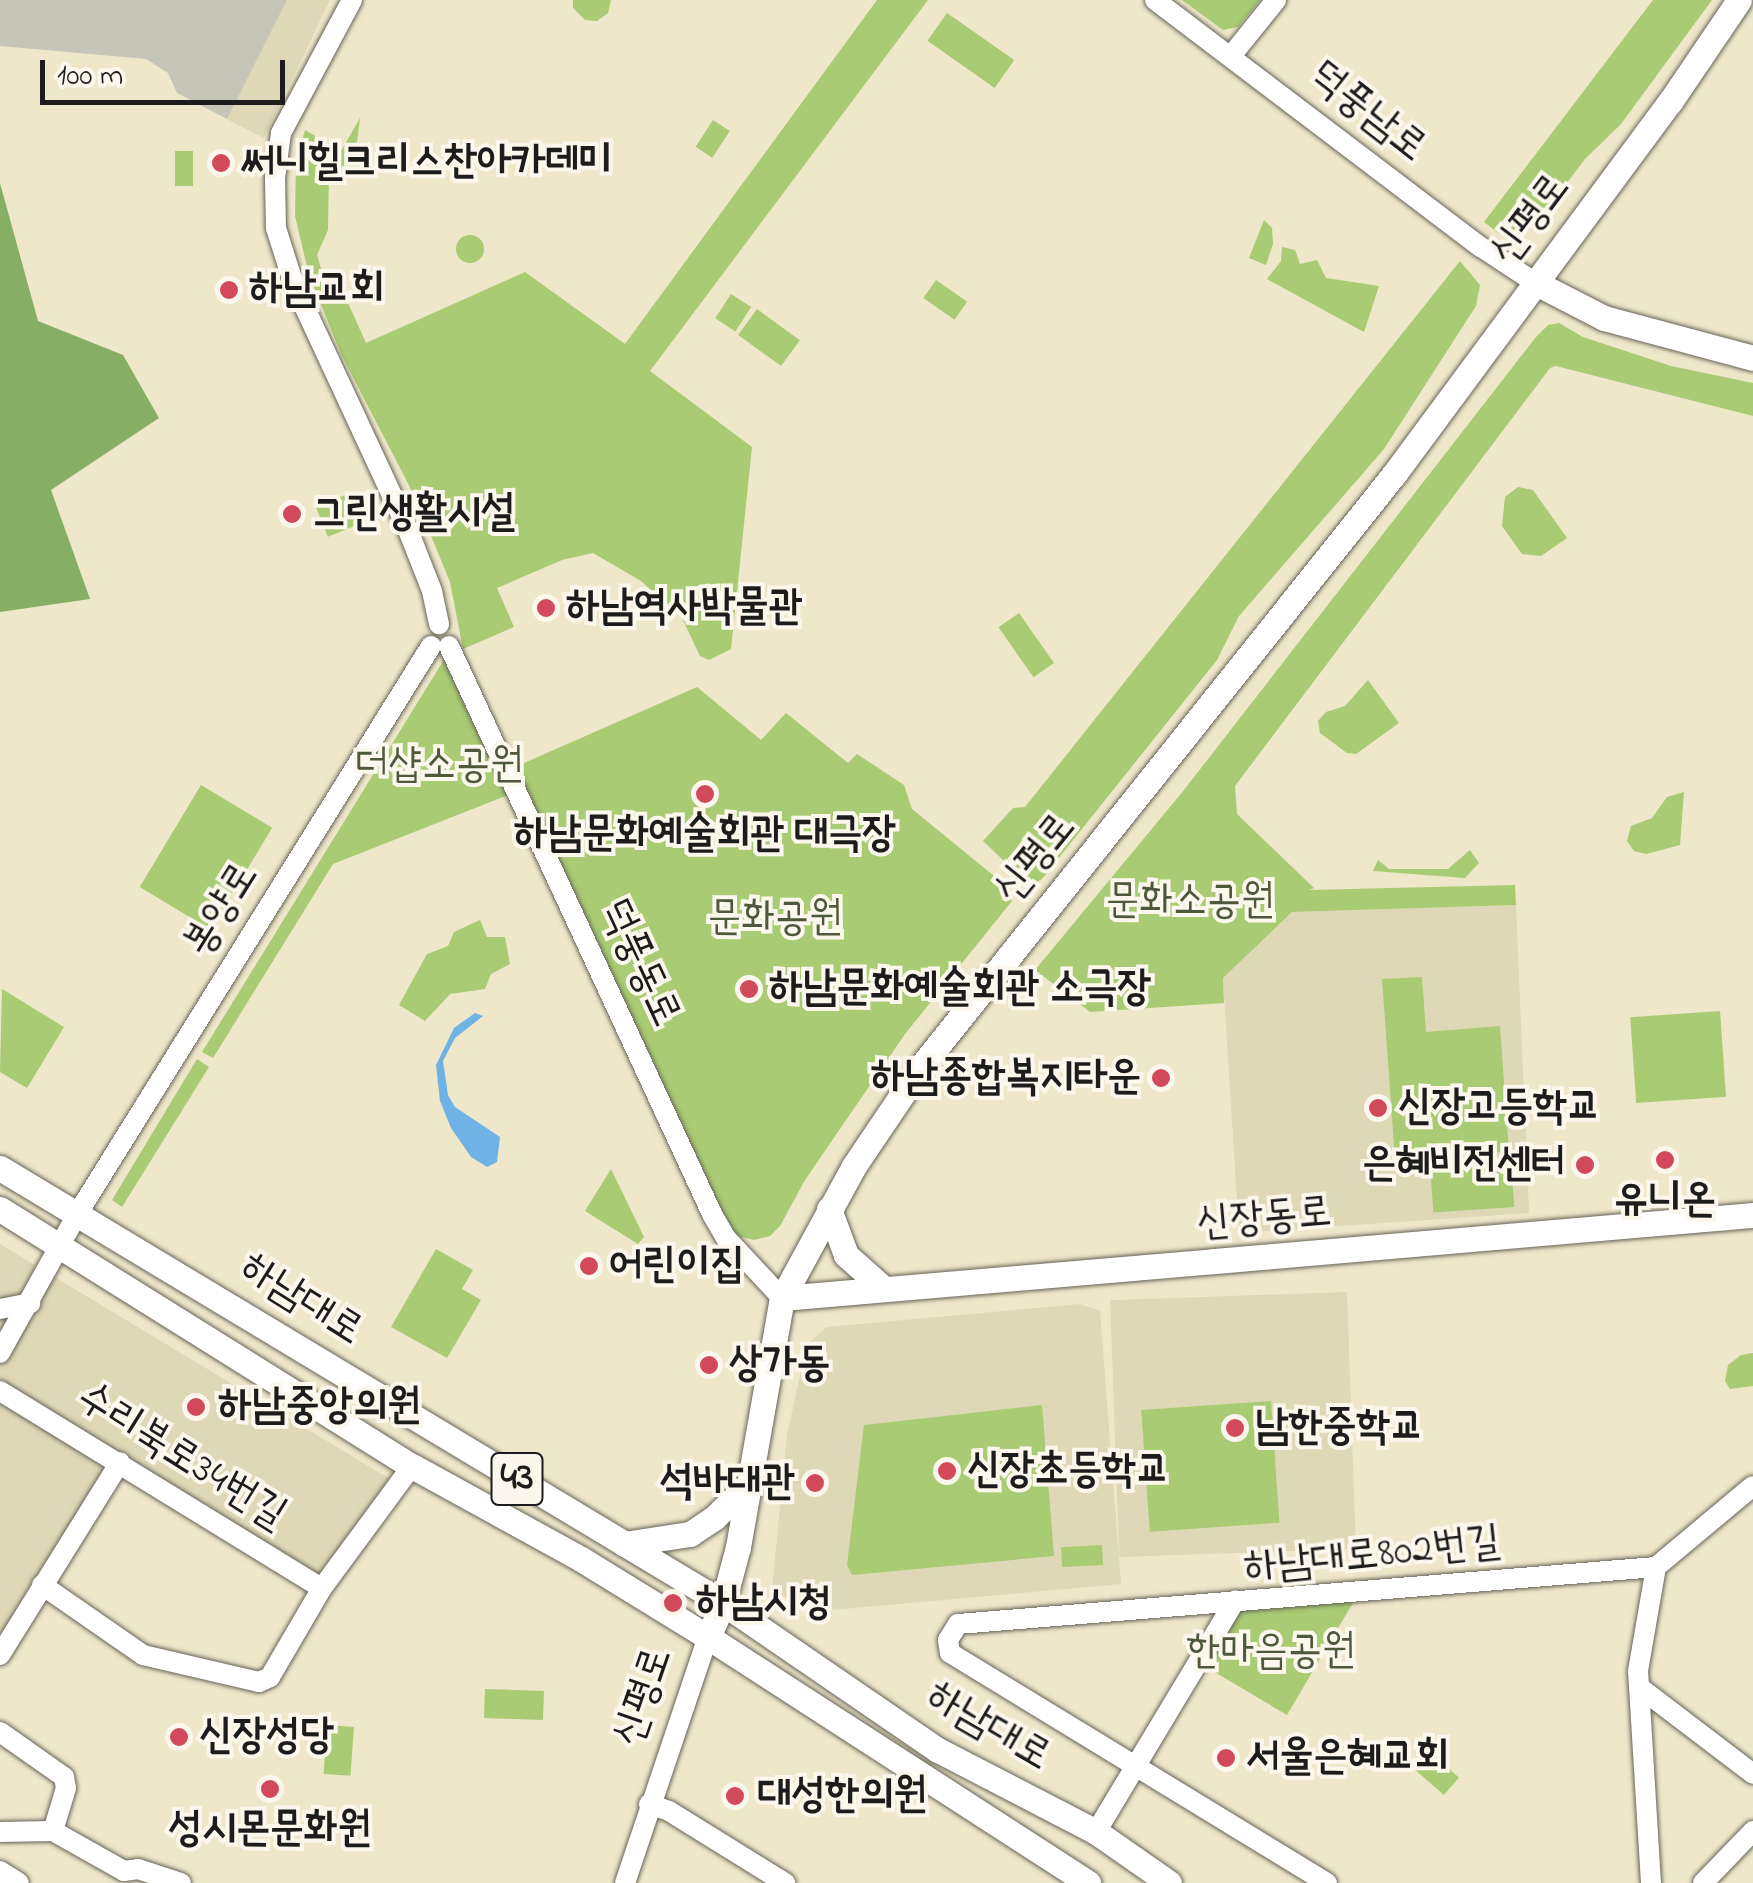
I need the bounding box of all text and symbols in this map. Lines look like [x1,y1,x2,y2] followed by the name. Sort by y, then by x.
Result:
[45,40,290,102] scale bar
[1298,51,1436,173] street label: 덕풍남로
[57,55,123,99] text: 100 m
[241,138,613,188] place label: 써니힐크리스찬아카데미
[210,152,232,174] marker: 써니힐크리스찬아카데미
[1480,164,1582,276] street label: 신평로
[249,265,384,315] place label: 하남교회
[218,279,240,301] marker: 하남교회
[312,489,515,539] place label: 그린생활시설
[281,503,303,525] marker: 그린생활시설
[566,583,803,633] place label: 하남역사박물관
[535,597,557,619] marker: 하남역사박물관
[355,741,523,791] park label: 더샵소공원
[694,783,716,805] marker: 하남문화예술회관 대극장
[985,804,1087,914] street label: 신평로
[514,810,896,860] place label: 하남문화예술회관 대극장
[174,854,270,966] street label: 봉양로
[1106,877,1274,927] park label: 문화소공원
[588,891,690,1035] street label: 덕풍동로
[707,894,843,944] park label: 문화공원
[769,964,1151,1014] place label: 하남문화예술회관 소극장
[738,978,760,1000] marker: 하남문화예술회관 소극장
[871,1053,1141,1103] place label: 하남종합복지타운
[1150,1067,1172,1089] marker: 하남종합복지타운
[1398,1083,1601,1133] place label: 신장고등학교
[1367,1097,1389,1119] marker: 신장고등학교
[1362,1140,1565,1190] place label: 은혜비전센터
[1654,1149,1676,1171] marker: 유니온
[1574,1154,1596,1176] marker: 은혜비전센터
[1614,1176,1716,1226] place label: 유니온
[1194,1188,1334,1250] street label: 신장동로
[609,1241,744,1291] place label: 어린이집
[230,1243,372,1357] street label: 하남대로
[578,1255,600,1277] marker: 어린이집
[729,1340,830,1390] place label: 상가동
[698,1354,720,1376] marker: 상가동
[67,1373,295,1541] street label: 수리북로34번길
[218,1382,421,1432] place label: 하남중앙의원
[183,1394,209,1420] marker: 하남중앙의원
[1255,1403,1424,1453] place label: 남한중학교
[1224,1417,1246,1439] marker: 남한중학교
[490,1444,544,1514] road number: 43
[967,1446,1170,1496] place label: 신장초등학교
[660,1458,795,1508] place label: 석바대관
[936,1460,958,1482] marker: 신장초등학교
[804,1472,826,1494] marker: 석바대관
[1241,1517,1503,1595] street label: 하남대로802번길
[696,1578,831,1628] place label: 하남시청
[660,1590,686,1616] marker: 하남시청
[1187,1627,1355,1677] park label: 한마음공원
[604,1641,684,1753] street label: 신평로
[917,1671,1059,1783] street label: 하남대로
[199,1712,334,1762] place label: 신장성당
[168,1726,190,1748] marker: 신장성당
[1246,1733,1449,1783] place label: 서울은혜교회
[1215,1747,1237,1769] marker: 서울은혜교회
[758,1771,927,1821] place label: 대성한의원
[259,1778,281,1800] marker: 성시몬문화원
[722,1783,748,1809] marker: 대성한의원
[169,1805,371,1855] place label: 성시몬문화원

